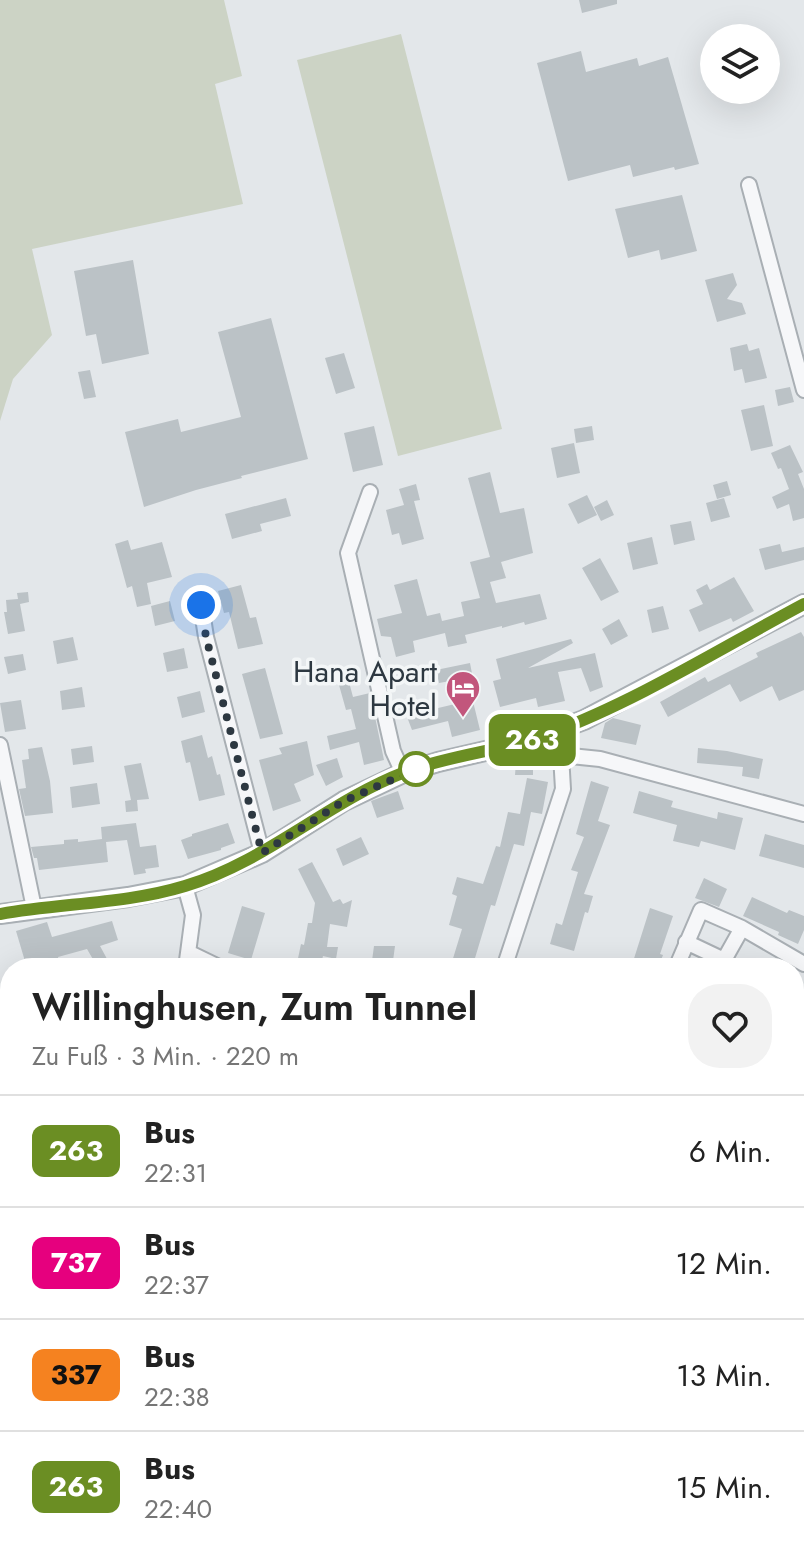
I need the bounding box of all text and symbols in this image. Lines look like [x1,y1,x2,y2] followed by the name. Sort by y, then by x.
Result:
[700,24,780,104] map controls
[700,24,780,104] button: layers
[181,585,221,625] your location
[293,650,438,727] place label: Hana Apart Hotel
[444,669,482,719] hotel icon: Hana Apart Hotel
[486,714,578,766] line badge: 263
[505,719,559,760] text: 263
[399,752,433,786] unlabelled marker
[32,979,477,1034] text: Willinghusen, Zum Tunnel
[688,984,772,1068] button: heart
[32,1037,299,1075] text: Zu Fuß · 3 Min. · 220 m
[144,1111,195,1154] text: Bus
[49,1130,103,1171] text: 263
[689,1130,772,1173] text: 6 Min.
[144,1154,207,1192] text: 22:31
[144,1223,195,1266] text: Bus
[51,1242,101,1283] text: 737
[676,1242,772,1285] text: 12 Min.
[144,1266,209,1304] text: 22:37
[144,1335,195,1378] text: Bus
[50,1354,102,1395] text: 337
[676,1354,772,1397] text: 13 Min.
[144,1378,210,1416] text: 22:38
[144,1447,195,1490] text: Bus
[49,1466,103,1507] text: 263
[676,1466,772,1509] text: 15 Min.
[144,1490,212,1528] text: 22:40

